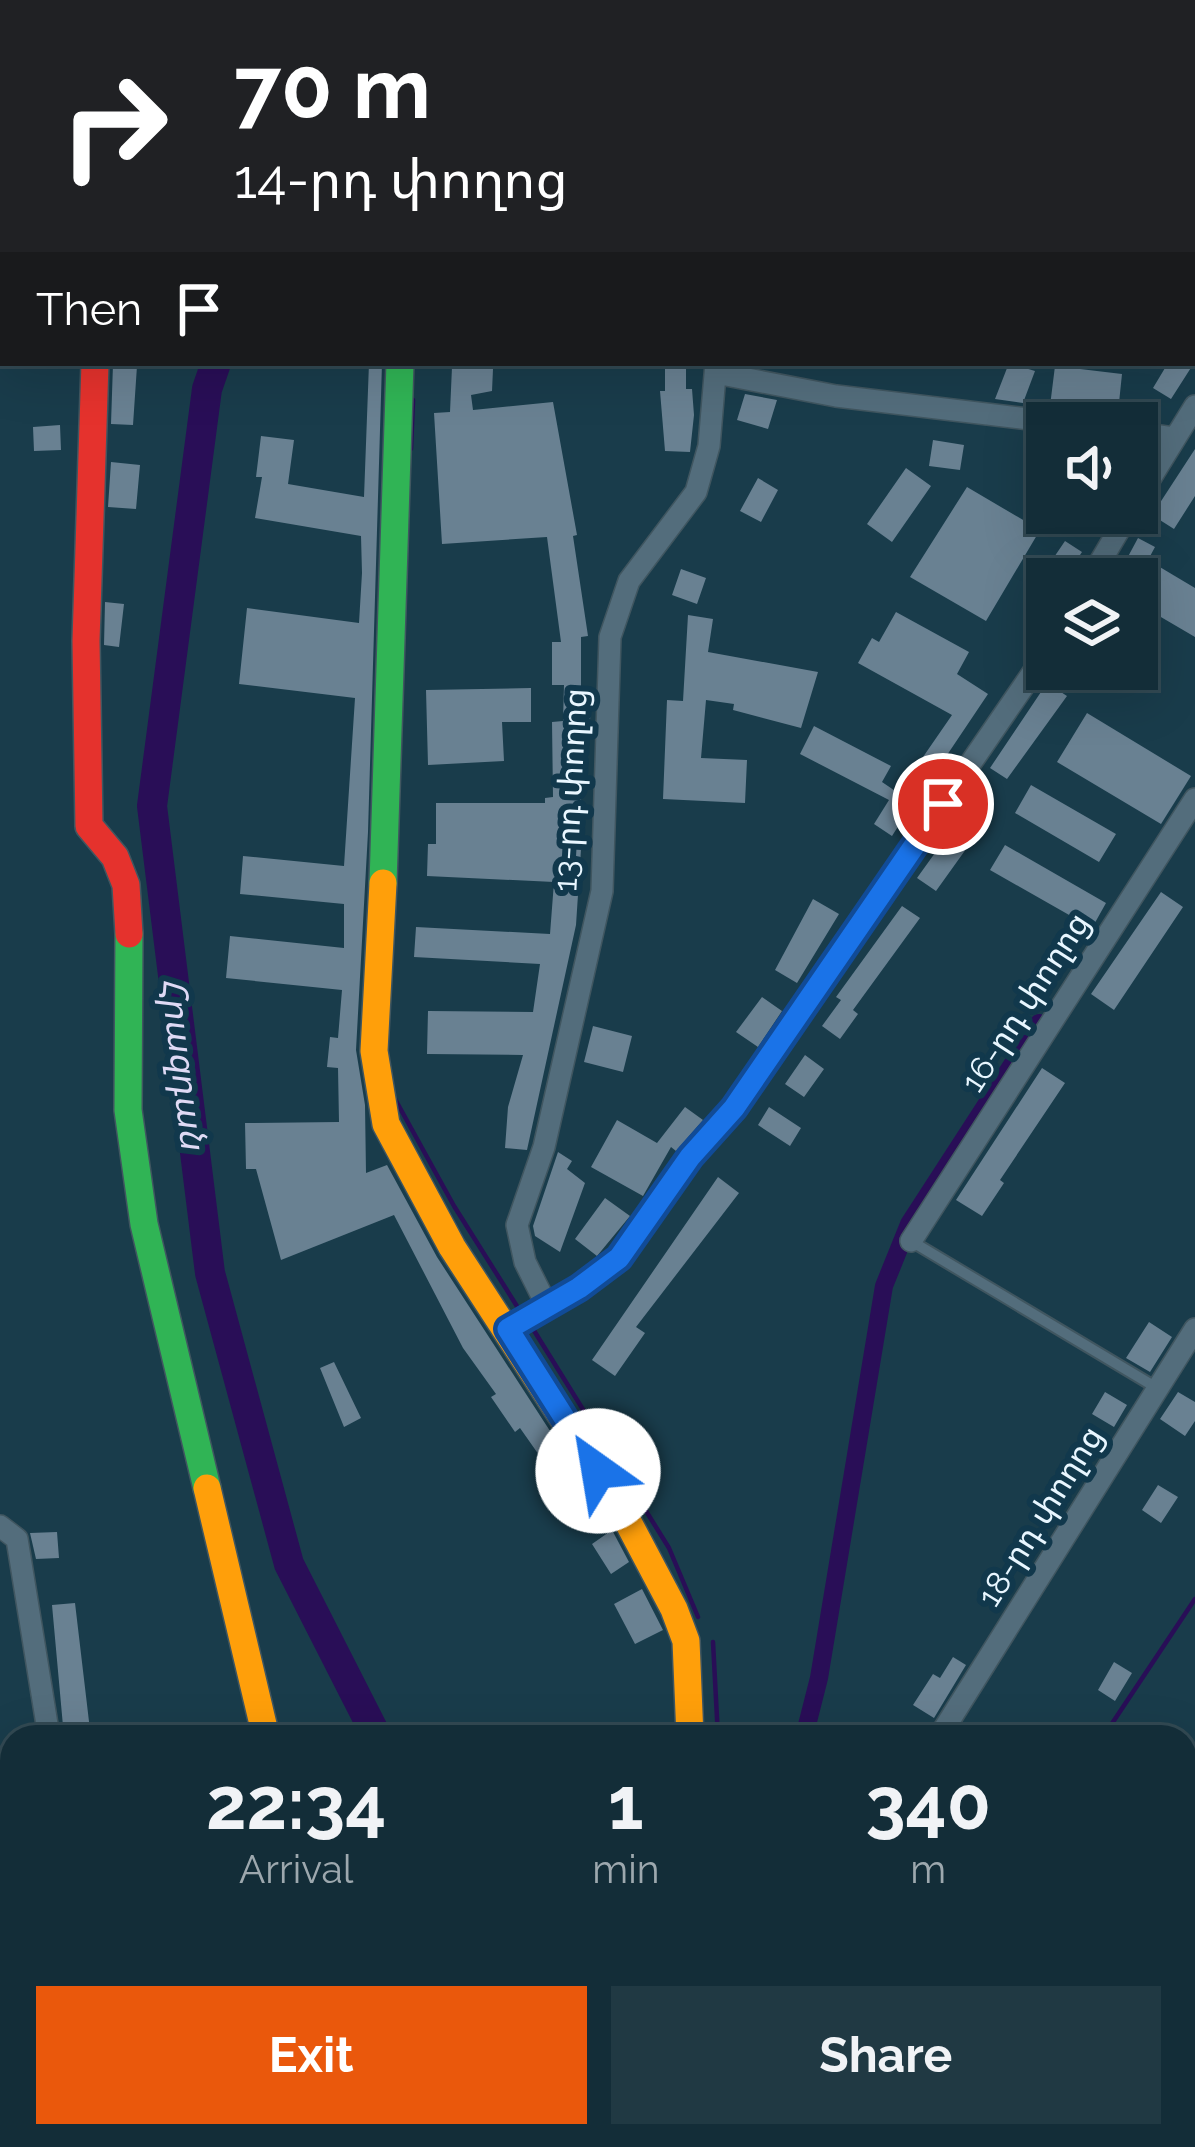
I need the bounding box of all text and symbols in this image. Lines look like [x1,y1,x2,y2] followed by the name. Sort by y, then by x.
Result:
[234,39,431,138] text: 70 m
[36,48,192,204] icon: right
[234,147,568,211] text: 14-րդ փողոց
[166,276,232,342] icon: arrive
[36,283,142,336] text: Then
[1026,402,1158,690] map controls
[1026,402,1158,534] button: sound
[1026,558,1158,690] button: layers
[545,687,595,893] street label: 13-րդ փողոց
[892,753,994,855] pin
[910,771,976,837] icon: arrive
[953,905,1097,1099] street label: 16-րդ փողոց
[152,975,216,1153] water label: Հրազդան
[535,1408,661,1534] position arrow
[969,1418,1111,1614] street label: 18-րդ փողոց
[206,1761,386,1846] text: 22:34
[608,1761,644,1846] text: 1
[865,1761,991,1846] text: 340
[239,1846,353,1892] text: Arrival
[592,1846,659,1892] text: min
[910,1846,946,1892] text: m
[36,1986,587,2124] button: Exit
[611,1986,1161,2124] button: Share

